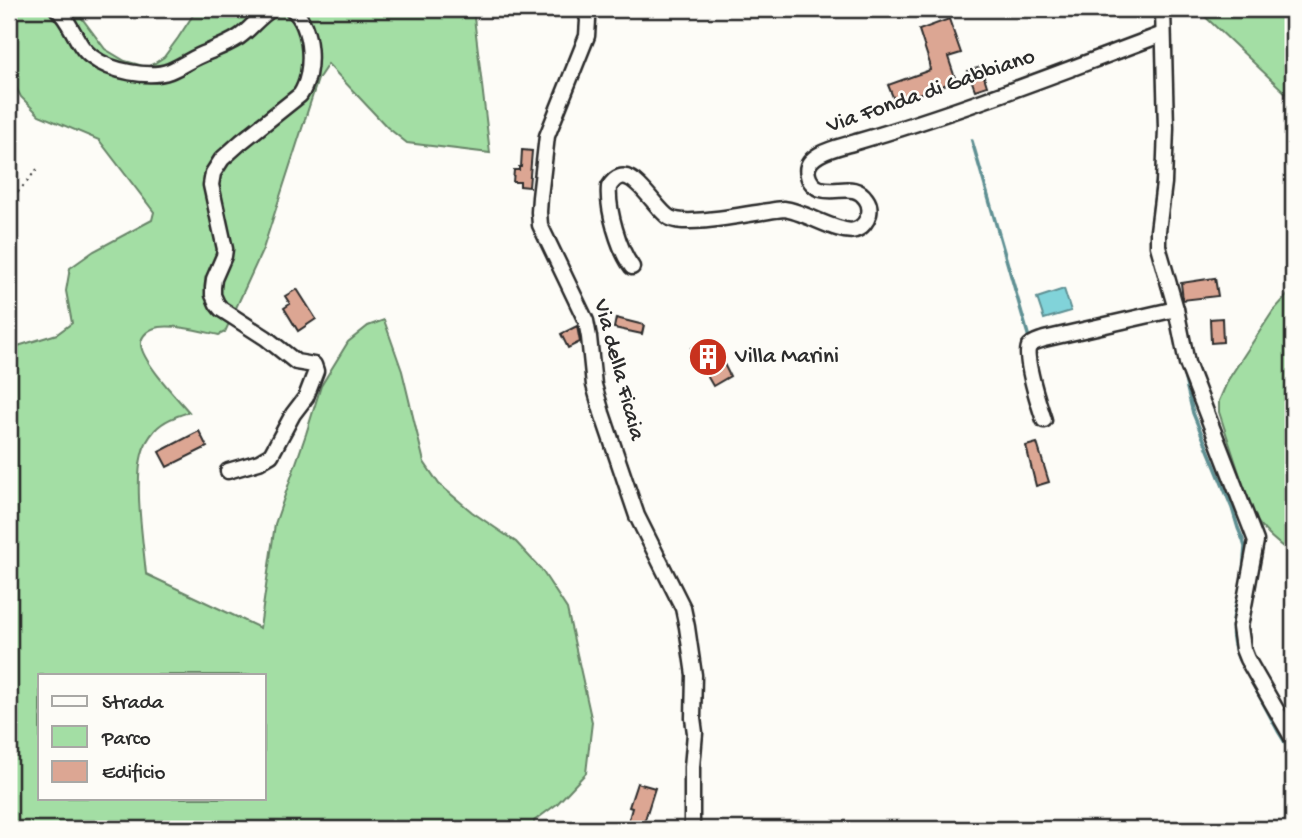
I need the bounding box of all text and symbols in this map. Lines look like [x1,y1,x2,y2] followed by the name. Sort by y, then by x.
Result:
[822,44,1039,141] street label: Via Fonda di Gabbiano
[586,296,650,445] street label: Via della Ficaia
[687,336,729,378] building icon: Villa Marini
[734,344,839,371] place label: Villa Marini
[38,674,266,800] legend
[102,692,165,717] text: Strada
[101,728,151,753] text: Parco
[102,762,166,787] text: Edificio

